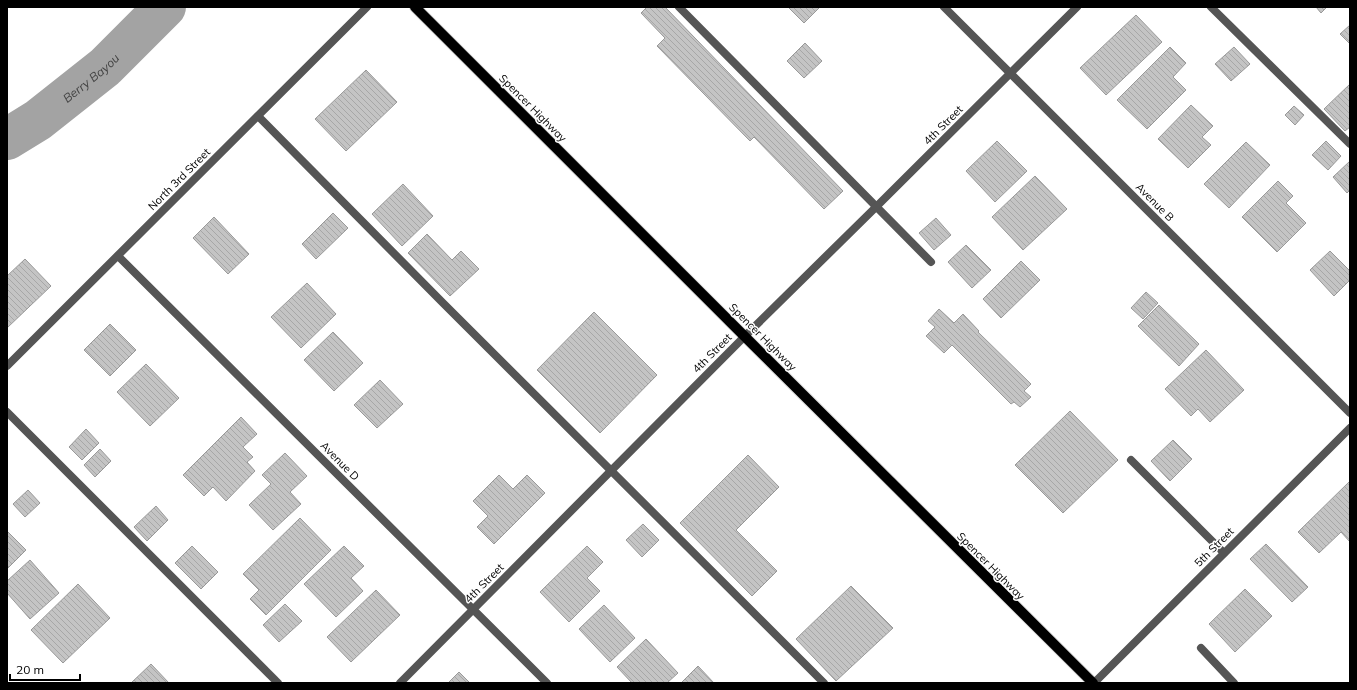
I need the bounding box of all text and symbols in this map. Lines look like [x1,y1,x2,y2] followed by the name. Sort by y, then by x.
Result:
[59,50,122,105] water label: Berry Bayou
[496,71,570,145] street label: Spencer Highway
[920,102,966,148] street label: 4th Street
[145,145,213,213] street label: North 3rd Street
[1133,180,1177,224] street label: Avenue B
[726,300,800,374] street label: Spencer Highway
[689,330,735,376] street label: 4th Street
[318,439,362,483] street label: Avenue D
[1191,524,1237,570] street label: 5th Street
[954,529,1028,603] street label: Spencer Highway
[461,560,507,606] street label: 4th Street
[10,656,80,682] scale bar
[16,662,44,677] text: 20 m

